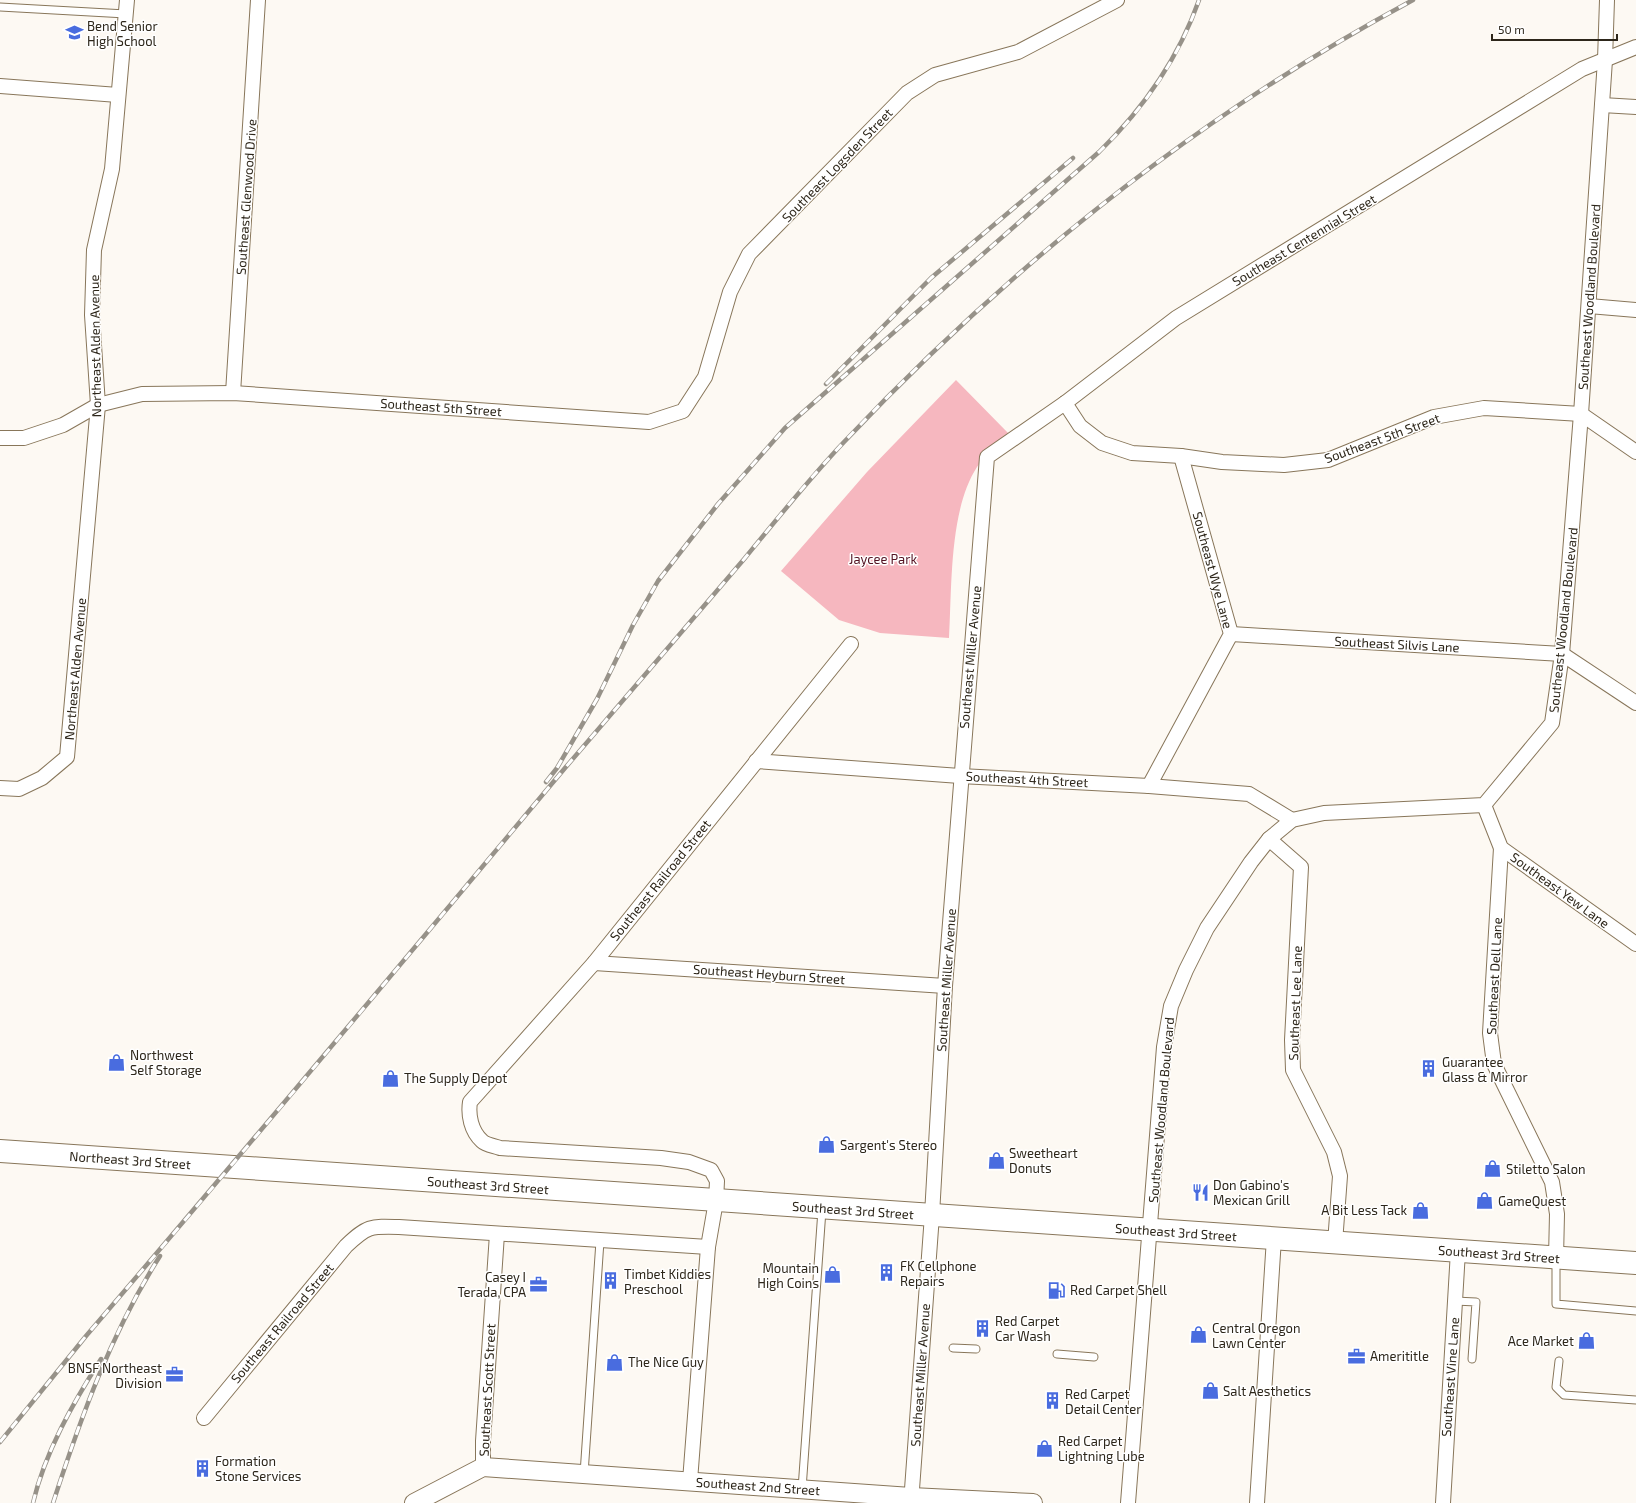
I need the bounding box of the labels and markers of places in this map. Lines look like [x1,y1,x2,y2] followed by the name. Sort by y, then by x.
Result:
[87,18,158,49] place label: Bend Senior High School
[64,23,84,43] school or university icon: Bend Senior High School
[130,1047,202,1078] place label: Northwest Self Storage
[107,1052,127,1072] shop icon: Northwest Self Storage
[1442,1054,1528,1085] place label: Guarantee Glass & Mirror
[1419,1059,1439,1079] building icon: Guarantee Glass & Mirror
[381,1068,401,1088] shop icon: The Supply Depot
[404,1070,507,1086] place label: The Supply Depot
[817,1135,837,1155] shop icon: Sargent's Stereo
[840,1137,937,1153] place label: Sargent's Stereo
[1009,1145,1078,1176] place label: Sweetheart Donuts
[986,1150,1006,1170] shop icon: Sweetheart Donuts
[1483,1159,1503,1179] shop icon: Stiletto Salon
[1506,1161,1586,1177] place label: Stiletto Salon
[1213,1177,1290,1208] place label: Don Gabino's Mexican Grill
[1190,1182,1210,1202] restaurant icon: Don Gabino's Mexican Grill
[1475,1191,1495,1211] shop icon: GameQuest
[1498,1193,1566,1209] place label: GameQuest
[1410,1200,1430,1220] shop icon: A Bit Less Tack
[1321,1202,1407,1218] place label: A Bit Less Tack
[900,1258,977,1289] place label: FK Cellphone Repairs
[757,1260,819,1291] place label: Mountain High Coins
[877,1263,897,1283] building icon: FK Cellphone Repairs
[822,1265,842,1285] shop icon: Mountain High Coins
[624,1266,711,1297] place label: Timbet Kiddies Preschool
[457,1269,526,1300] place label: Casey I Terada, CPA
[601,1271,621,1291] building icon: Timbet Kiddies Preschool
[529,1274,549,1294] office icon: Casey I Terada, CPA
[1047,1280,1067,1300] fuel station icon: Red Carpet Shell
[1070,1282,1167,1298] place label: Red Carpet Shell
[995,1313,1060,1344] place label: Red Carpet Car Wash
[972,1318,992,1338] building icon: Red Carpet Car Wash
[1212,1320,1301,1351] place label: Central Oregon Lawn Center
[1189,1325,1209,1345] shop icon: Central Oregon Lawn Center
[1577,1331,1597,1351] shop icon: Ace Market
[1508,1333,1574,1349] place label: Ace Market
[1347,1346,1367,1366] office icon: Amerititle
[1370,1348,1429,1364] place label: Amerititle
[605,1352,625,1372] shop icon: The Nice Guy
[628,1354,704,1370] place label: The Nice Guy
[68,1360,162,1391] place label: BNSF Northeast Division
[165,1365,185,1385] office icon: BNSF Northeast Division
[1200,1381,1220,1401] shop icon: Salt Aesthetics
[1223,1383,1311,1399] place label: Salt Aesthetics
[1065,1386,1141,1417] place label: Red Carpet Detail Center
[1042,1391,1062,1411] building icon: Red Carpet Detail Center
[1058,1433,1145,1464] place label: Red Carpet Lightning Lube
[1035,1438,1055,1458] shop icon: Red Carpet Lightning Lube
[215,1453,301,1484] place label: Formation Stone Services
[192,1458,212,1478] building icon: Formation Stone Services

